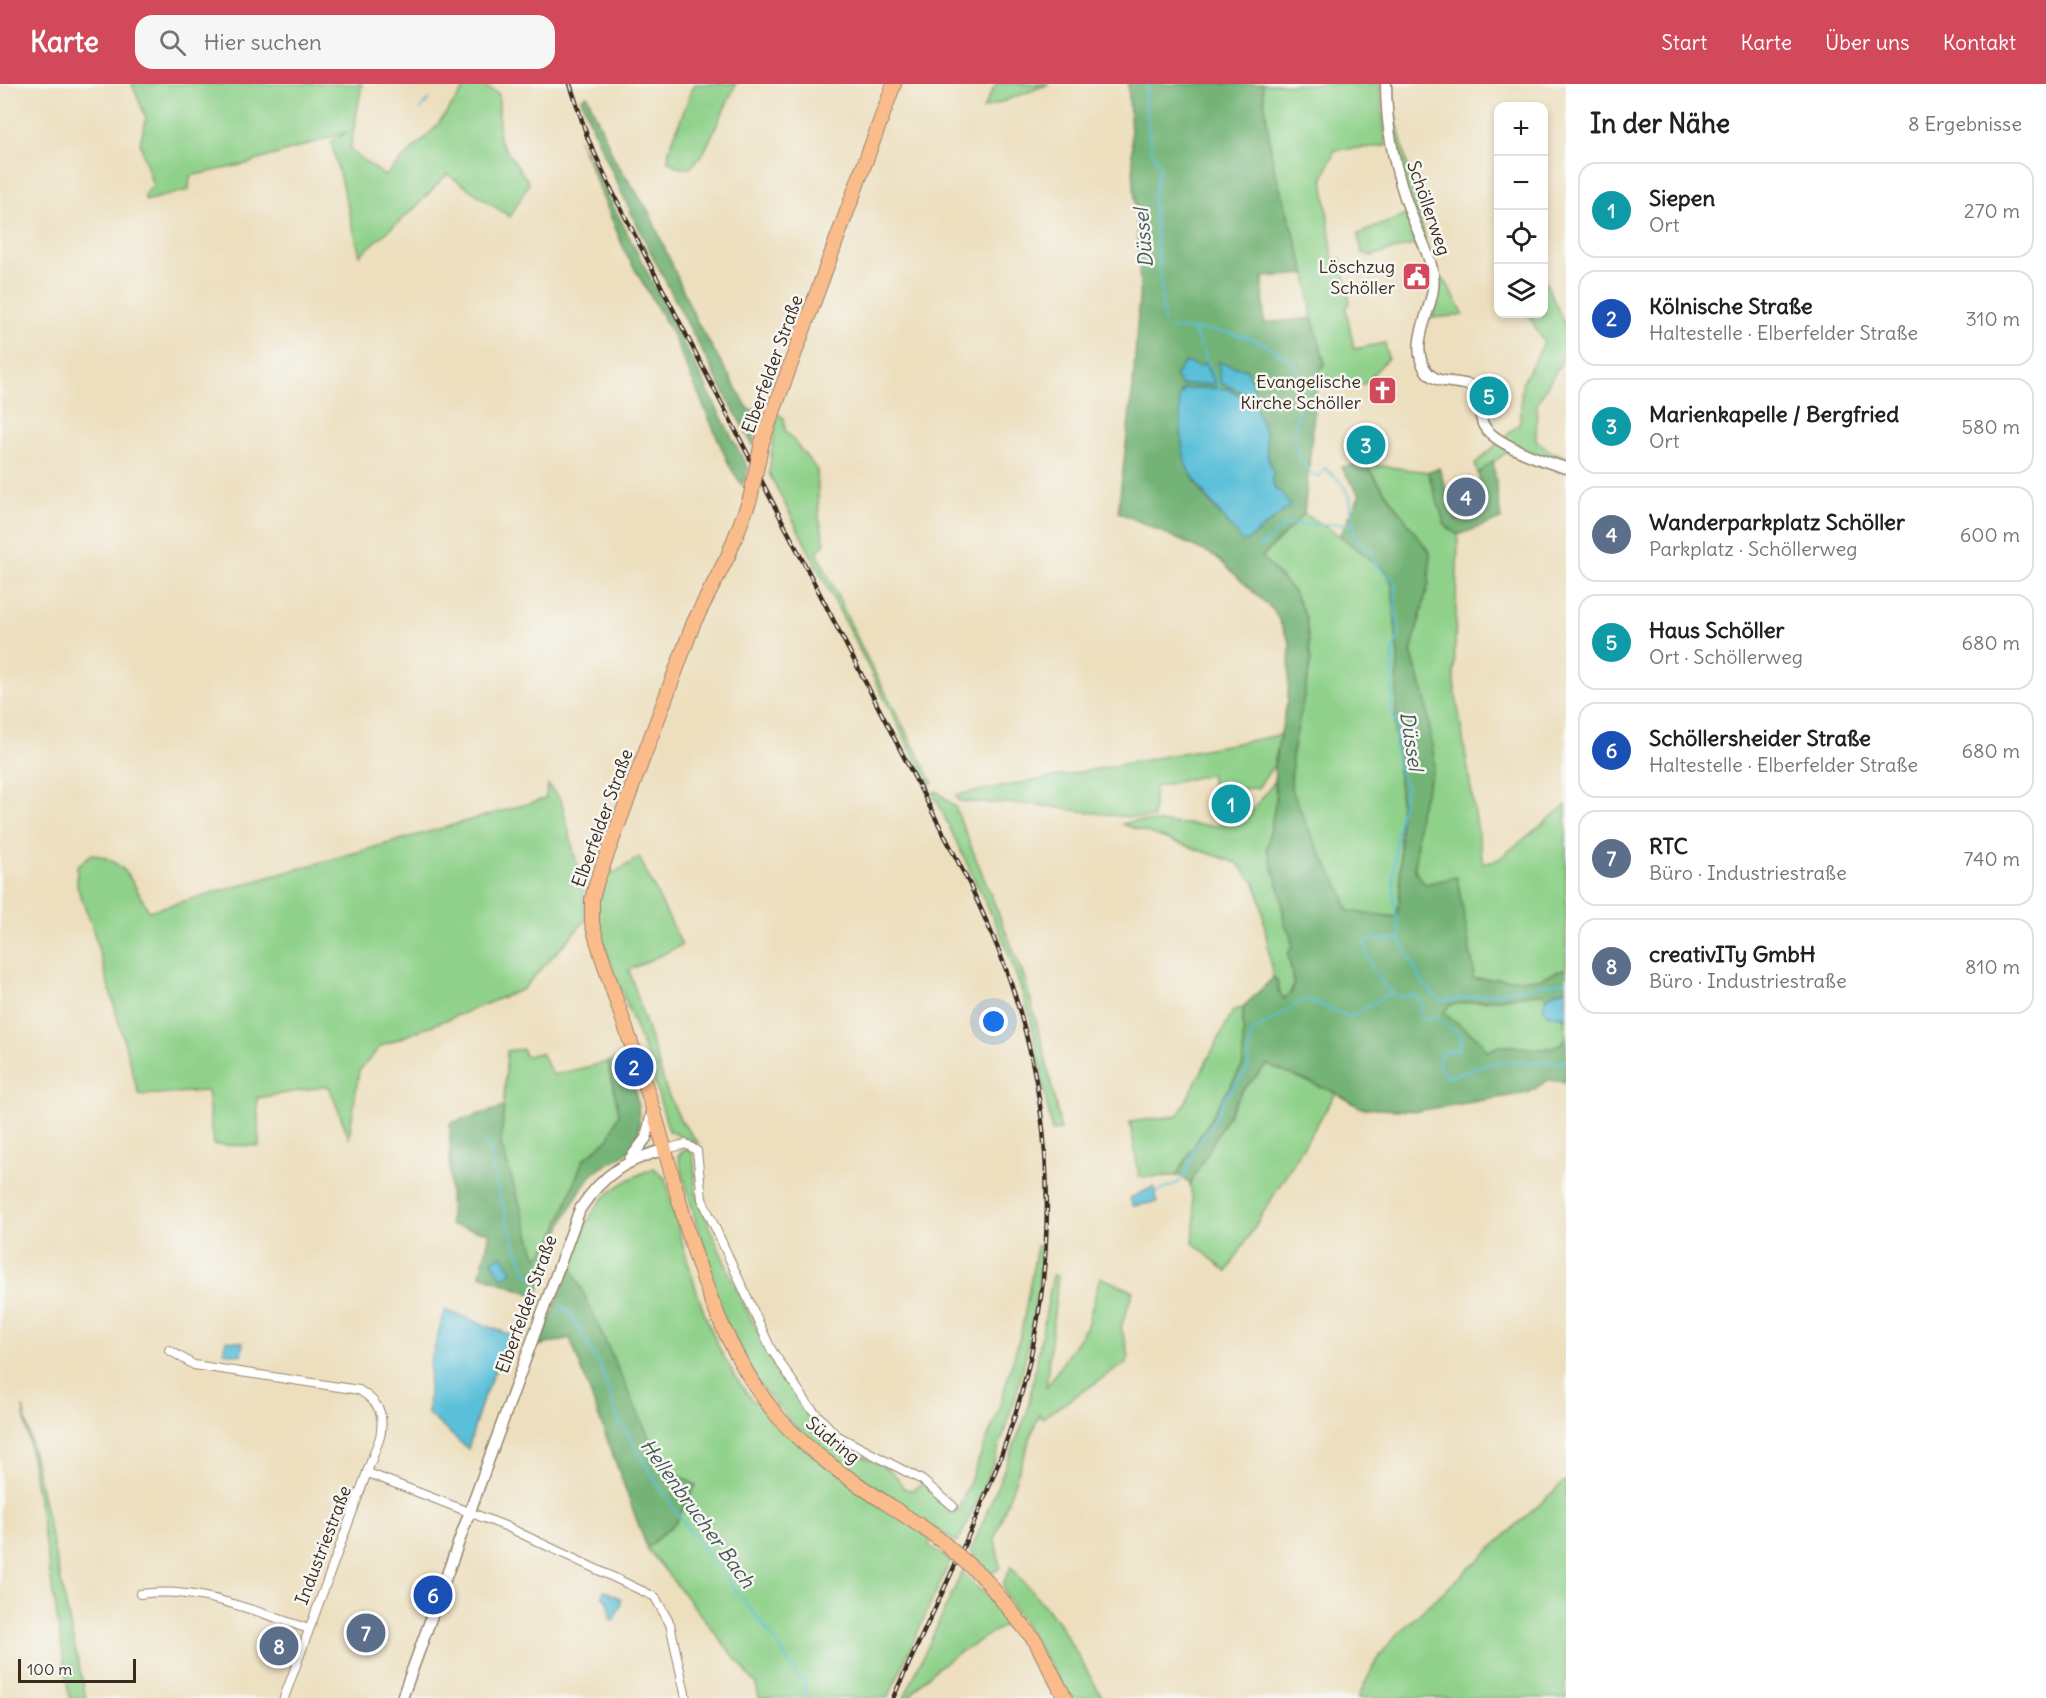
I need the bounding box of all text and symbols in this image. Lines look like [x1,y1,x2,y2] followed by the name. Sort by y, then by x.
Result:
[135,15,555,69] search box
[30,24,99,60] text: Karte
[156,26,189,59] icon: search
[204,28,322,56] text: Hier suchen
[1661,29,1707,56] text: Start
[1740,29,1792,56] text: Karte
[1825,29,1910,56] text: Über uns
[1943,29,2016,56] text: Kontakt
[1494,102,1548,318] map controls
[1494,102,1548,156] button: +
[1590,107,1730,140] text: In der Nähe
[1908,111,2022,136] text: 8 Ergebnisse
[1494,156,1548,210] button: −
[1402,158,1456,258] street label: Schöllerweg
[1649,184,1715,212] text: Siepen
[1608,198,1615,223] text: 1
[1964,198,2020,223] text: 270 m
[1128,205,1158,269] water label: Düssel
[1494,210,1548,264] button: locate
[1649,212,1679,237] text: Ort
[1318,255,1396,299] place label: Löschzug Schöller
[1400,260,1432,292] public building icon: Löschzug Schöller
[1494,264,1548,318] button: layers
[736,292,808,436] street label: Elberfelder Straße
[1649,292,1813,320] text: Kölnische Straße
[1606,306,1617,331] text: 2
[1965,306,2020,331] text: 310 m
[1649,320,1918,345] text: Haltestelle · Elberfelder Straße
[1240,370,1362,414] place label: Evangelische Kirche Schöller
[1470,374,1508,418] pin: 5
[1366,375,1398,407] church icon: Evangelische Kirche Schöller
[1649,400,1899,428] text: Marienkapelle / Bergfried
[1606,414,1617,439] text: 3
[1962,414,2020,439] text: 580 m
[1346,422,1386,468] pin: 3
[1649,428,1679,453] text: Ort
[1446,474,1486,520] pin: 4
[1649,508,1905,536] text: Wanderparkplatz Schöller
[1606,522,1617,547] text: 4
[1960,522,2020,547] text: 600 m
[1649,536,1858,561] text: Parkplatz · Schöllerweg
[1649,616,1785,644] text: Haus Schöller
[1606,630,1617,655] text: 5
[1961,630,2020,655] text: 680 m
[1649,644,1803,669] text: Ort · Schöllerweg
[1395,710,1429,775] water label: Düssel
[1649,724,1871,752] text: Schöllersheider Straße
[1606,738,1617,763] text: 6
[1961,738,2020,763] text: 680 m
[566,746,638,890] street label: Elberfelder Straße
[1649,752,1918,777] text: Haltestelle · Elberfelder Straße
[1212,782,1250,826] pin: 1
[1649,832,1688,860] text: RTC
[1607,846,1616,871] text: 7
[1964,846,2020,871] text: 740 m
[1649,860,1847,885] text: Büro · Industriestraße
[1649,940,1816,968] text: creativITy GmbH
[1606,954,1617,979] text: 8
[1965,954,2020,979] text: 810 m
[1649,968,1847,993] text: Büro · Industriestraße
[979,1007,1008,1036] your location
[614,1044,654,1090] pin: 2
[490,1232,562,1376] street label: Elberfelder Straße
[801,1411,865,1469] street label: Südring
[635,1433,761,1593] water label: Hellenbrucher Bach
[290,1482,356,1608] street label: Industriestraße
[414,1572,452,1618] pin: 6
[346,1610,386,1656] pin: 7
[260,1624,298,1668] pin: 8
[18,1656,136,1684] scale bar
[27,1659,72,1679] text: 100 m

